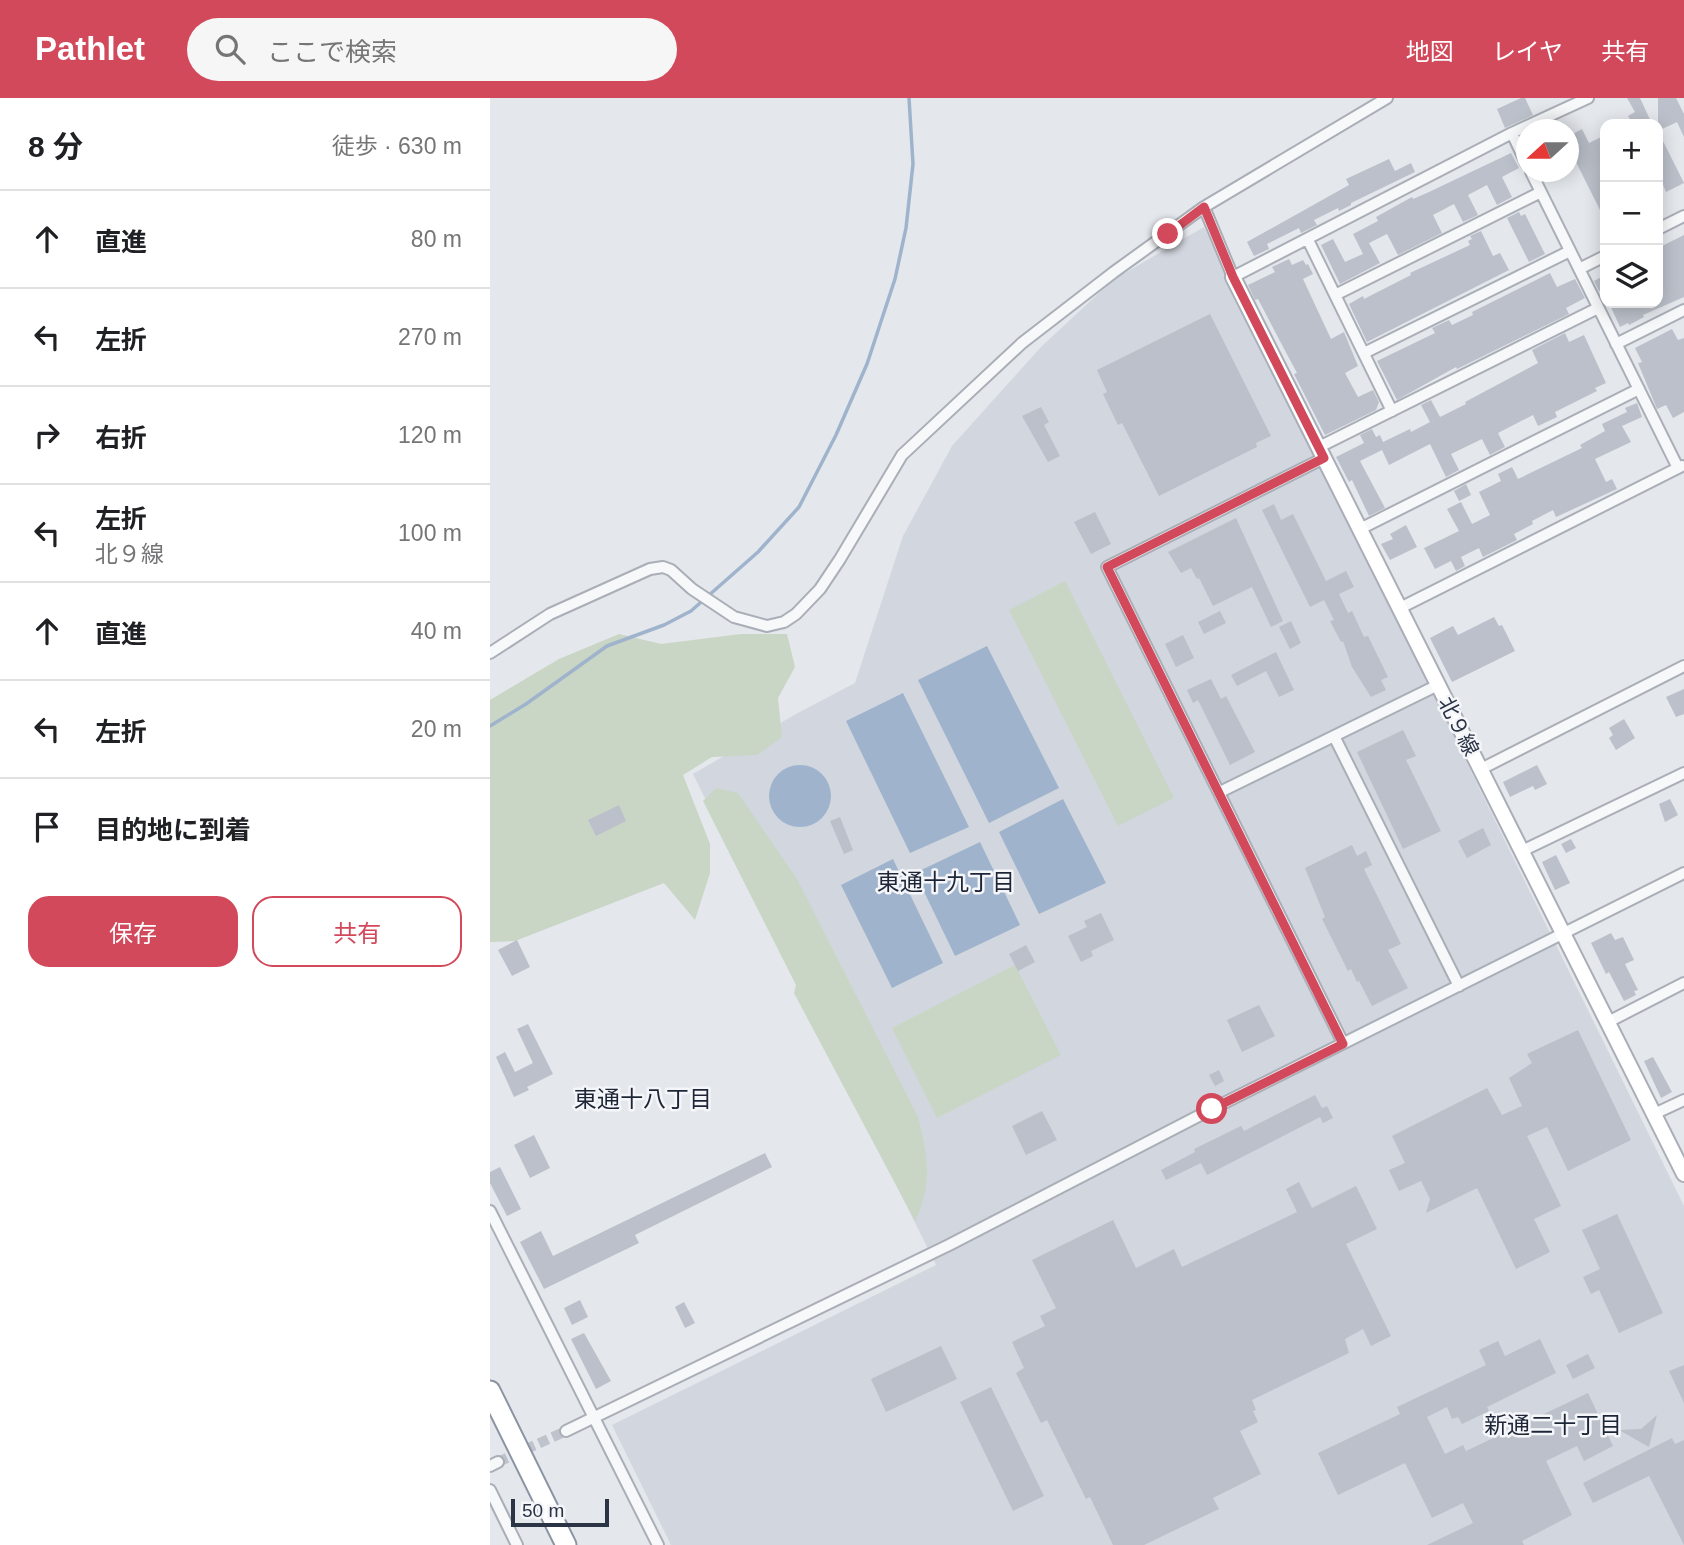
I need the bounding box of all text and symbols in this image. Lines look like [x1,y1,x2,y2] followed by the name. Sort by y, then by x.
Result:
[187,18,677,81] search box
[35,30,145,67] text: Pathlet
[211,30,249,68] icon: search
[267,37,397,67] text: ここで検索
[1406,38,1454,65] text: 地図
[1492,38,1563,65] text: レイヤ
[1601,38,1649,65] text: 共有
[1516,119,1579,182] north arrow
[1600,119,1663,308] map controls
[1600,119,1663,182] button: +
[28,130,83,163] text: 8 分
[332,133,462,159] text: 徒歩 · 630 m
[1600,182,1663,245] button: −
[1152,218,1183,249] route end
[28,220,66,258] icon: ahead
[411,226,462,252] text: 80 m
[95,227,147,257] text: 直進
[1600,245,1663,308] button: layers
[28,318,66,356] icon: left
[398,324,462,350] text: 270 m
[95,325,147,355] text: 左折
[28,416,66,454] icon: right
[398,422,462,448] text: 120 m
[95,423,147,453] text: 右折
[95,504,147,534] text: 左折
[28,514,66,552] icon: left
[398,520,462,546] text: 100 m
[95,541,164,567] text: 北９線
[28,612,66,650] icon: ahead
[411,618,462,644] text: 40 m
[95,619,147,649] text: 直進
[1434,693,1484,759] street label: 北９線
[28,710,66,748] icon: left
[411,716,462,742] text: 20 m
[95,717,147,747] text: 左折
[28,808,66,846] icon: arrive
[95,815,251,845] text: 目的地に到着
[877,869,1015,895] district label: 東通十九丁目
[28,896,238,967] button: 保存
[252,896,462,967] button: 共有
[574,1086,712,1112] district label: 東通十八丁目
[1196,1093,1227,1124] route start
[1484,1412,1622,1438] district label: 新通二十丁目
[511,1496,609,1528] scale bar
[522,1500,564,1521] text: 50 m

